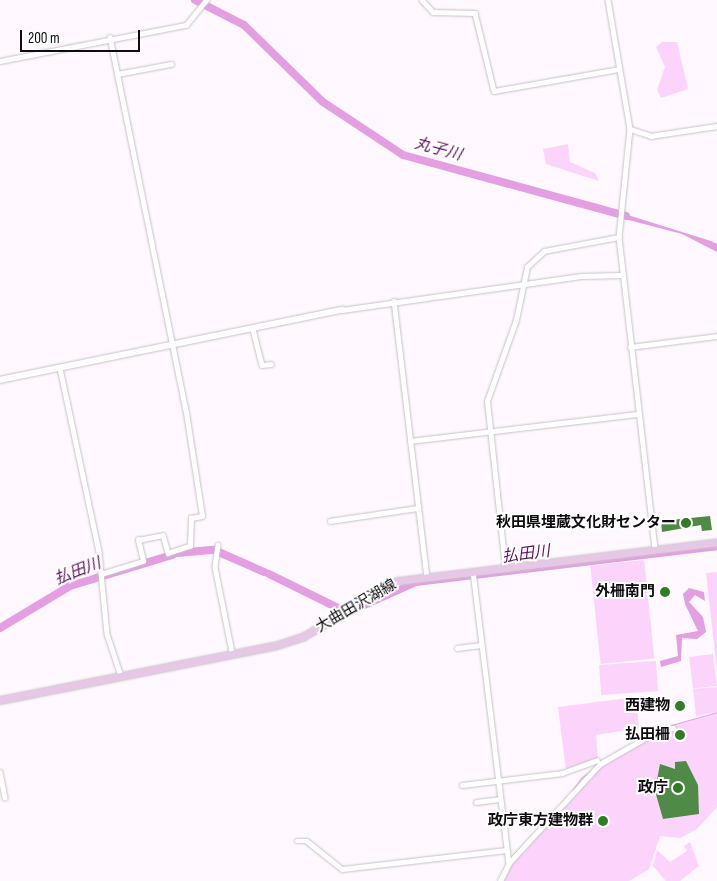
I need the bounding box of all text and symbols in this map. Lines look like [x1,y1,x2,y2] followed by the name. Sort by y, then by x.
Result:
[22,20,142,52] scale bar
[28,29,60,48] text: 200 m
[412,135,464,165] water label: 丸子川
[496,514,676,532] place label: 秋田県埋蔵文化財センター
[680,517,692,529] marker: 秋田県埋蔵文化財センター
[501,543,551,567] water label: 払田川
[52,554,104,590] water label: 払田川
[313,576,399,636] street label: 大曲田沢湖線
[595,583,655,601] place label: 外柵南門
[659,586,671,598] marker: 外柵南門
[625,697,670,715] place label: 西建物
[674,700,686,712] marker: 西建物
[625,726,670,744] place label: 払田柵
[674,729,686,741] marker: 払田柵
[638,779,668,797] place label: 政庁
[672,782,684,794] marker: 政庁
[488,812,593,830] place label: 政庁東方建物群
[597,815,609,827] marker: 政庁東方建物群

